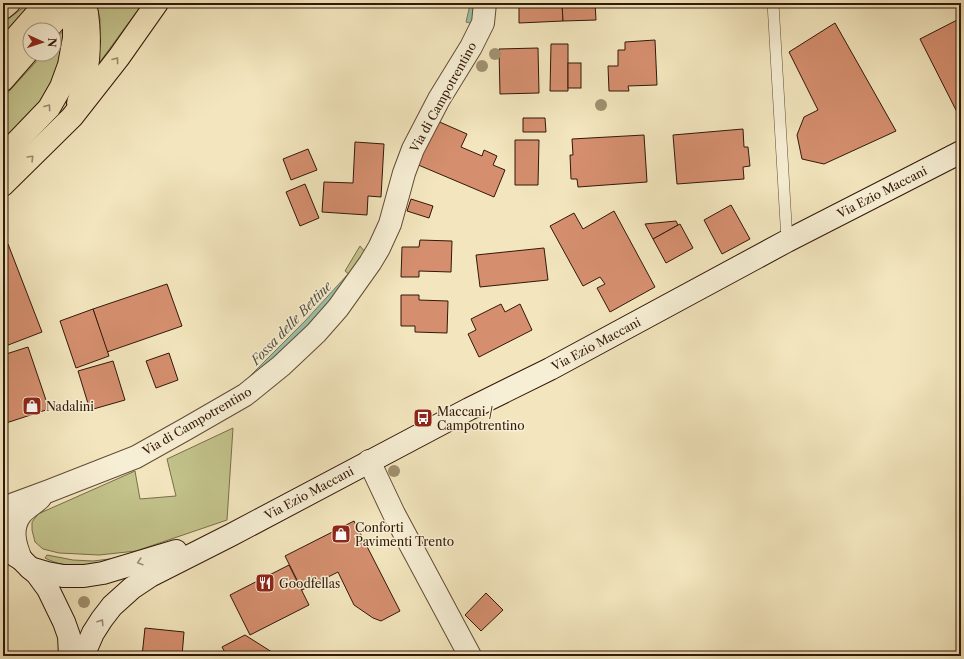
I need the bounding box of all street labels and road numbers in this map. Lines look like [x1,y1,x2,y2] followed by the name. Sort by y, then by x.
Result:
[406,39,479,156] street label: Via di Campotrentino
[834,163,930,222] street label: Via Ezio Maccani
[548,314,643,374] street label: Via Ezio Maccani
[139,384,254,459] street label: Via di Campotrentino
[261,463,356,523] street label: Via Ezio Maccani

